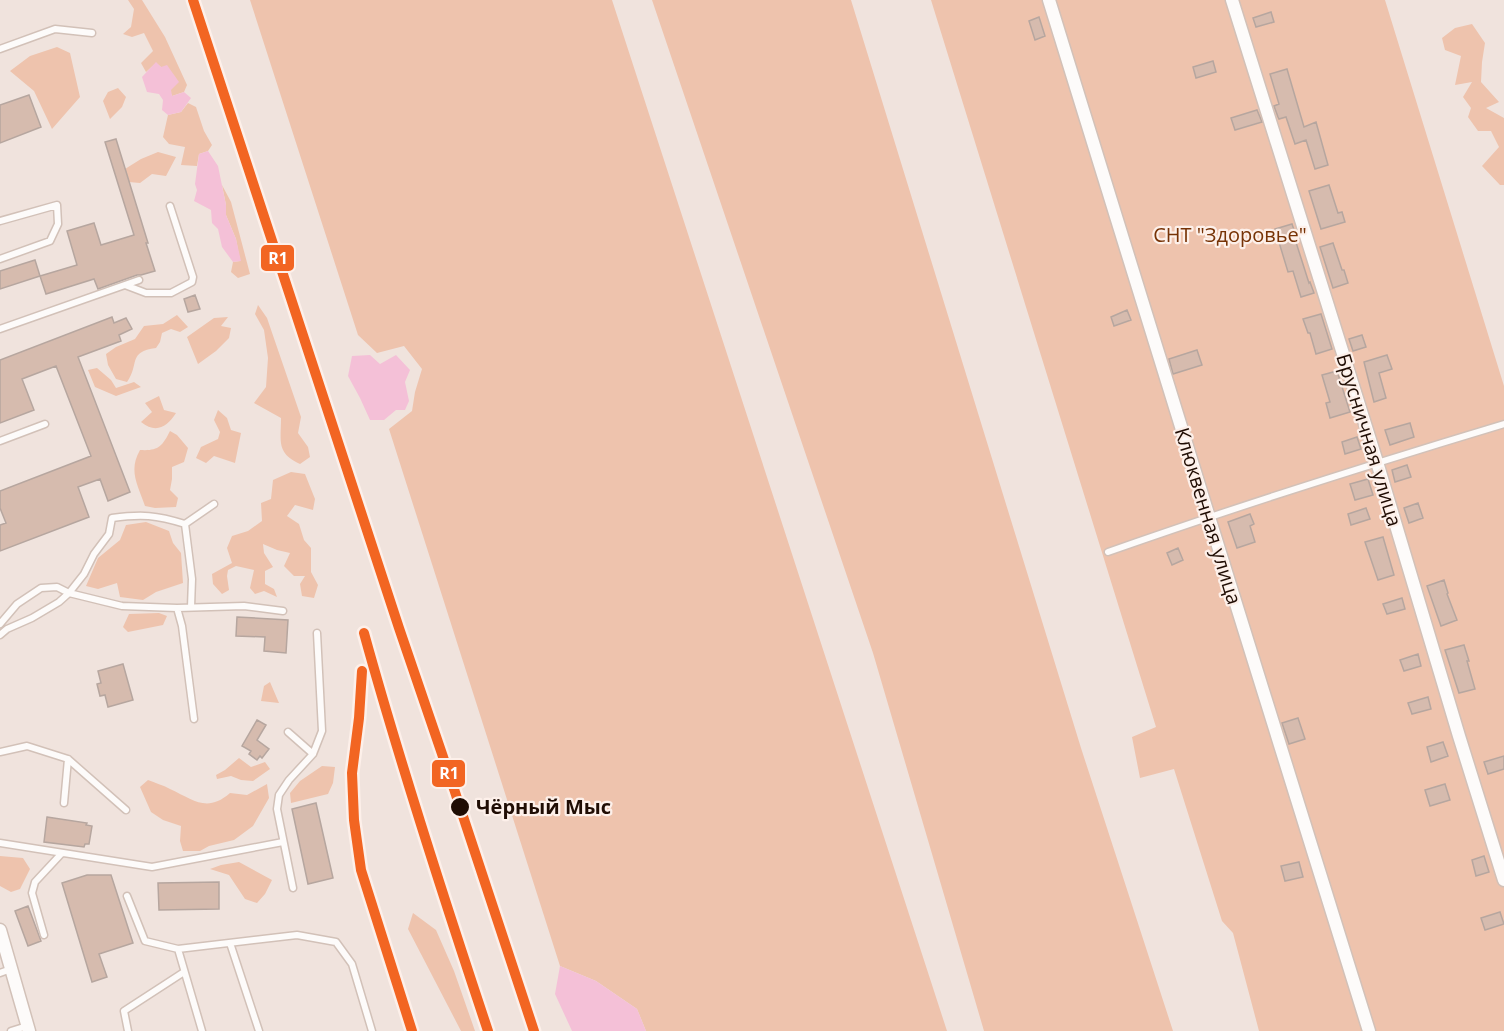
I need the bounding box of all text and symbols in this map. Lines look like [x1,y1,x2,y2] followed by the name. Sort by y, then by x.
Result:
[1153,221,1307,248] park label: СНТ "Здоровье"
[260,244,295,272] line badge: R1
[268,247,288,269] text: R1
[1330,350,1409,530] street label: Брусничная улица
[1169,424,1248,608] street label: Клюквенная улица
[431,759,466,788] line badge: R1
[439,762,459,784] text: R1
[476,793,611,820] place label: Чёрный Мыс
[449,796,471,818] marker: Чёрный Мыс

